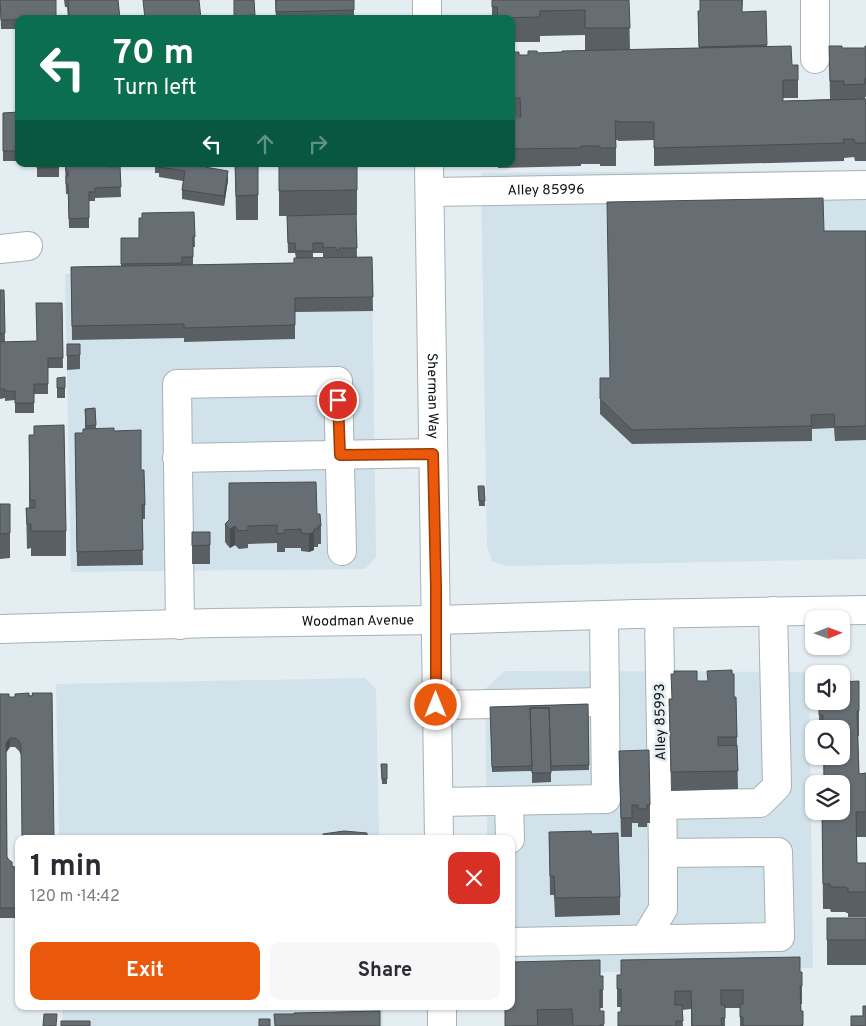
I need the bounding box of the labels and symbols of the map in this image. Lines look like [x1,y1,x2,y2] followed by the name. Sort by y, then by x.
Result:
[507,181,585,199] street label: Alley 85996
[423,353,442,439] street label: Sherman Way
[317,379,359,421] pin
[805,610,850,655] north arrow
[302,612,414,630] street label: Woodman Avenue
[409,678,461,730] position arrow
[652,683,670,761] street label: Alley 85993

